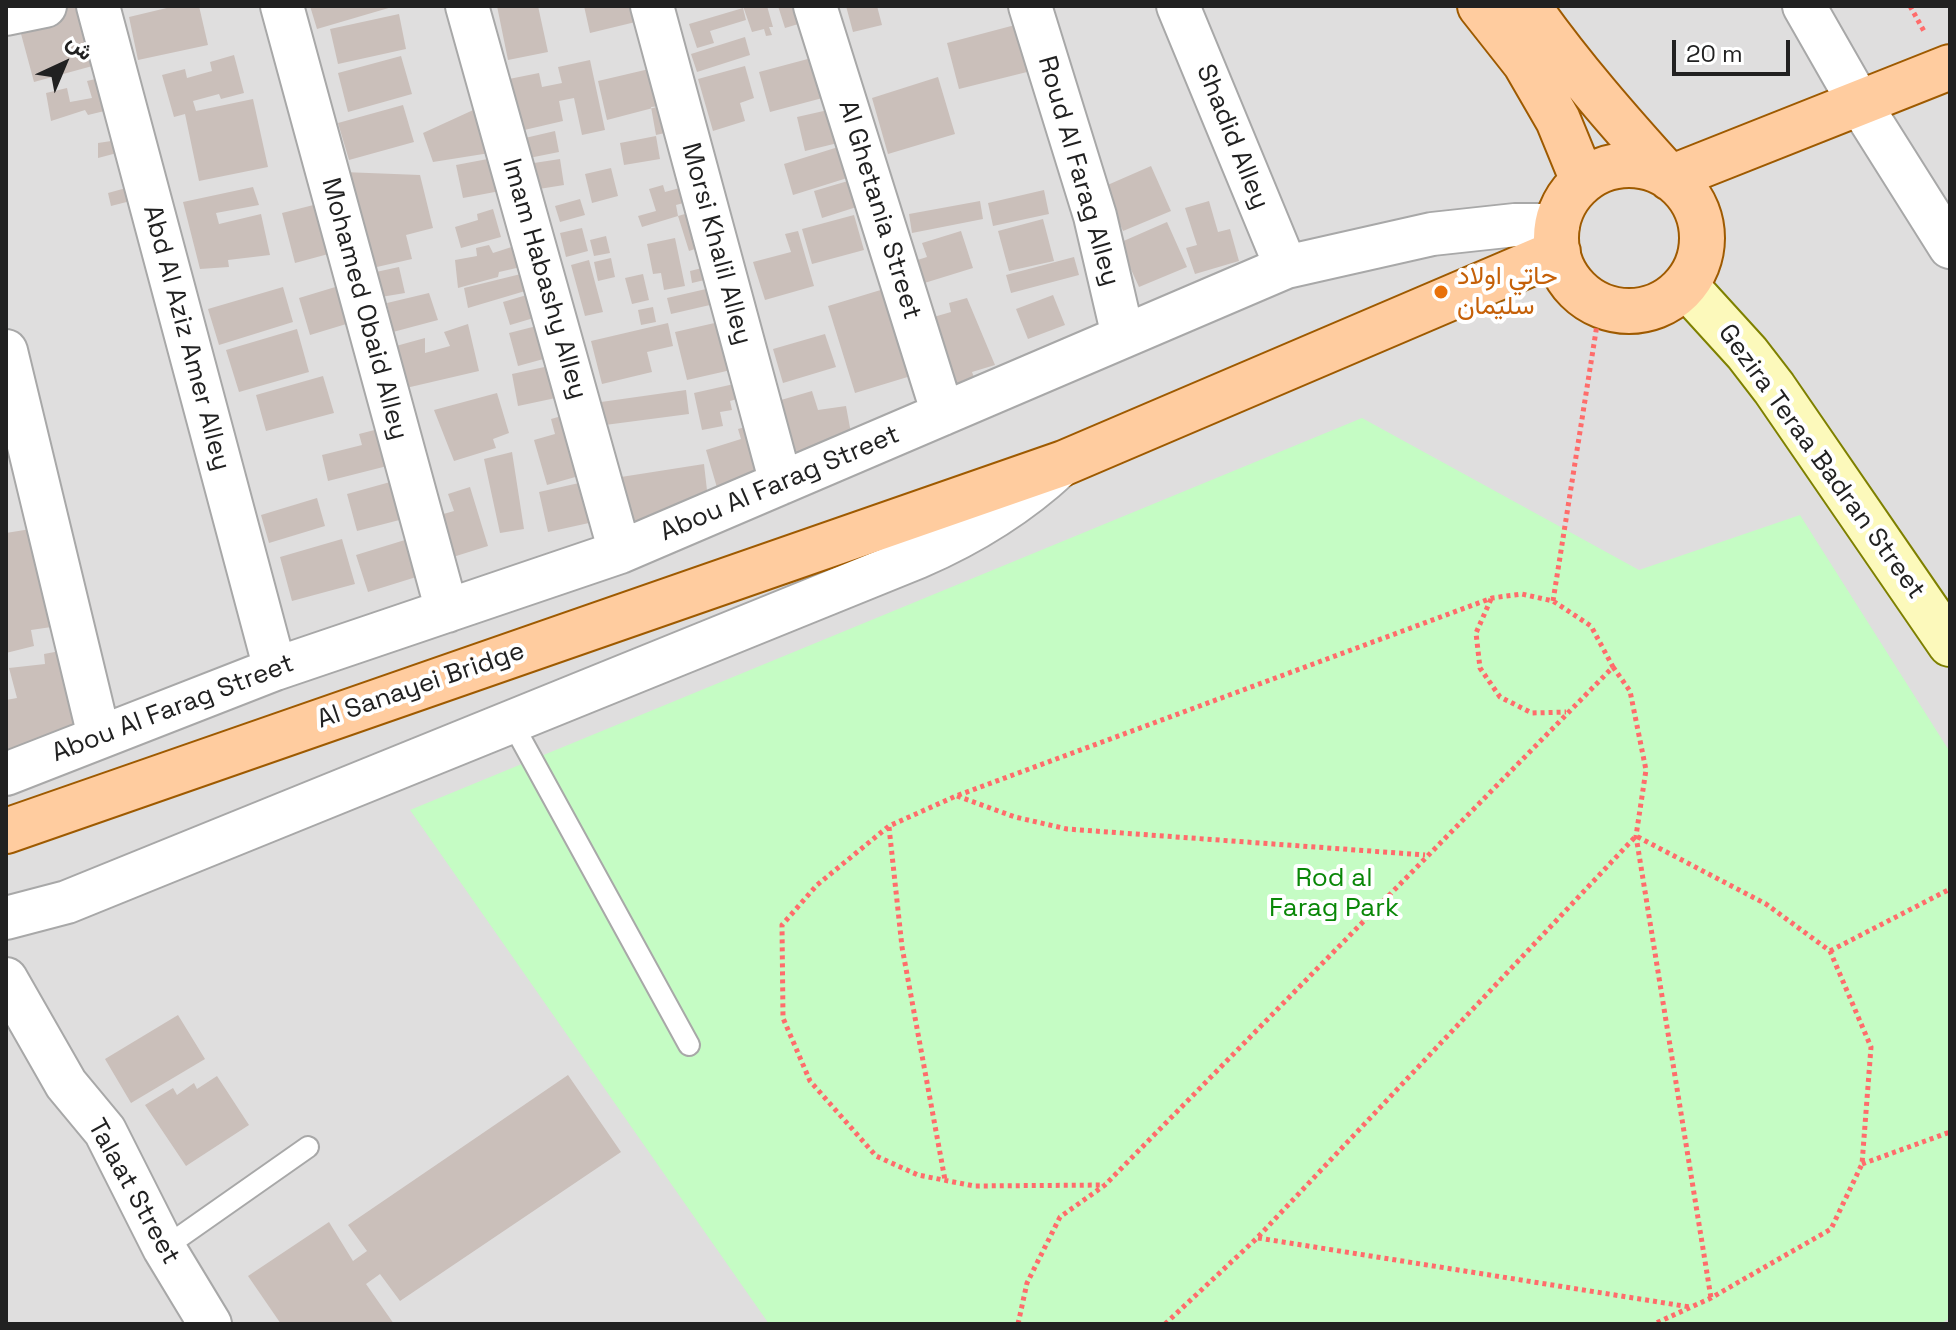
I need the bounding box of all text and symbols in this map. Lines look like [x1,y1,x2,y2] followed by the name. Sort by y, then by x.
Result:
[24,24,104,104] north arrow
[1676,24,1794,74] scale bar
[61,27,100,66] text: ش
[1686,38,1743,69] text: 20 m
[1030,52,1126,290] street label: Roud Al Farag Alley
[1189,60,1275,214] street label: Shadid Alley
[831,97,927,323] street label: Al Ghetania Street
[674,140,758,348] street label: Morsi Khalil Alley
[495,155,593,403] street label: Imam Habashy Alley
[314,175,414,443] street label: Mohamed Obaid Alley
[136,202,236,474] street label: Abd Al Aziz Amer Alley
[1457,261,1558,322] place label: حاتي اولاد سليمان
[1432,283,1450,301] marker: حاتي اولاد سليمان
[1711,319,1931,605] street label: Gezira Teraa Badran Street
[656,419,904,549] street label: Abou Al Farag Street
[313,636,529,736] street label: Al Sanayei Bridge
[48,648,298,770] street label: Abou Al Farag Street
[1269,863,1399,924] park label: Rod al Farag Park
[80,1114,186,1270] street label: Talaat Street

